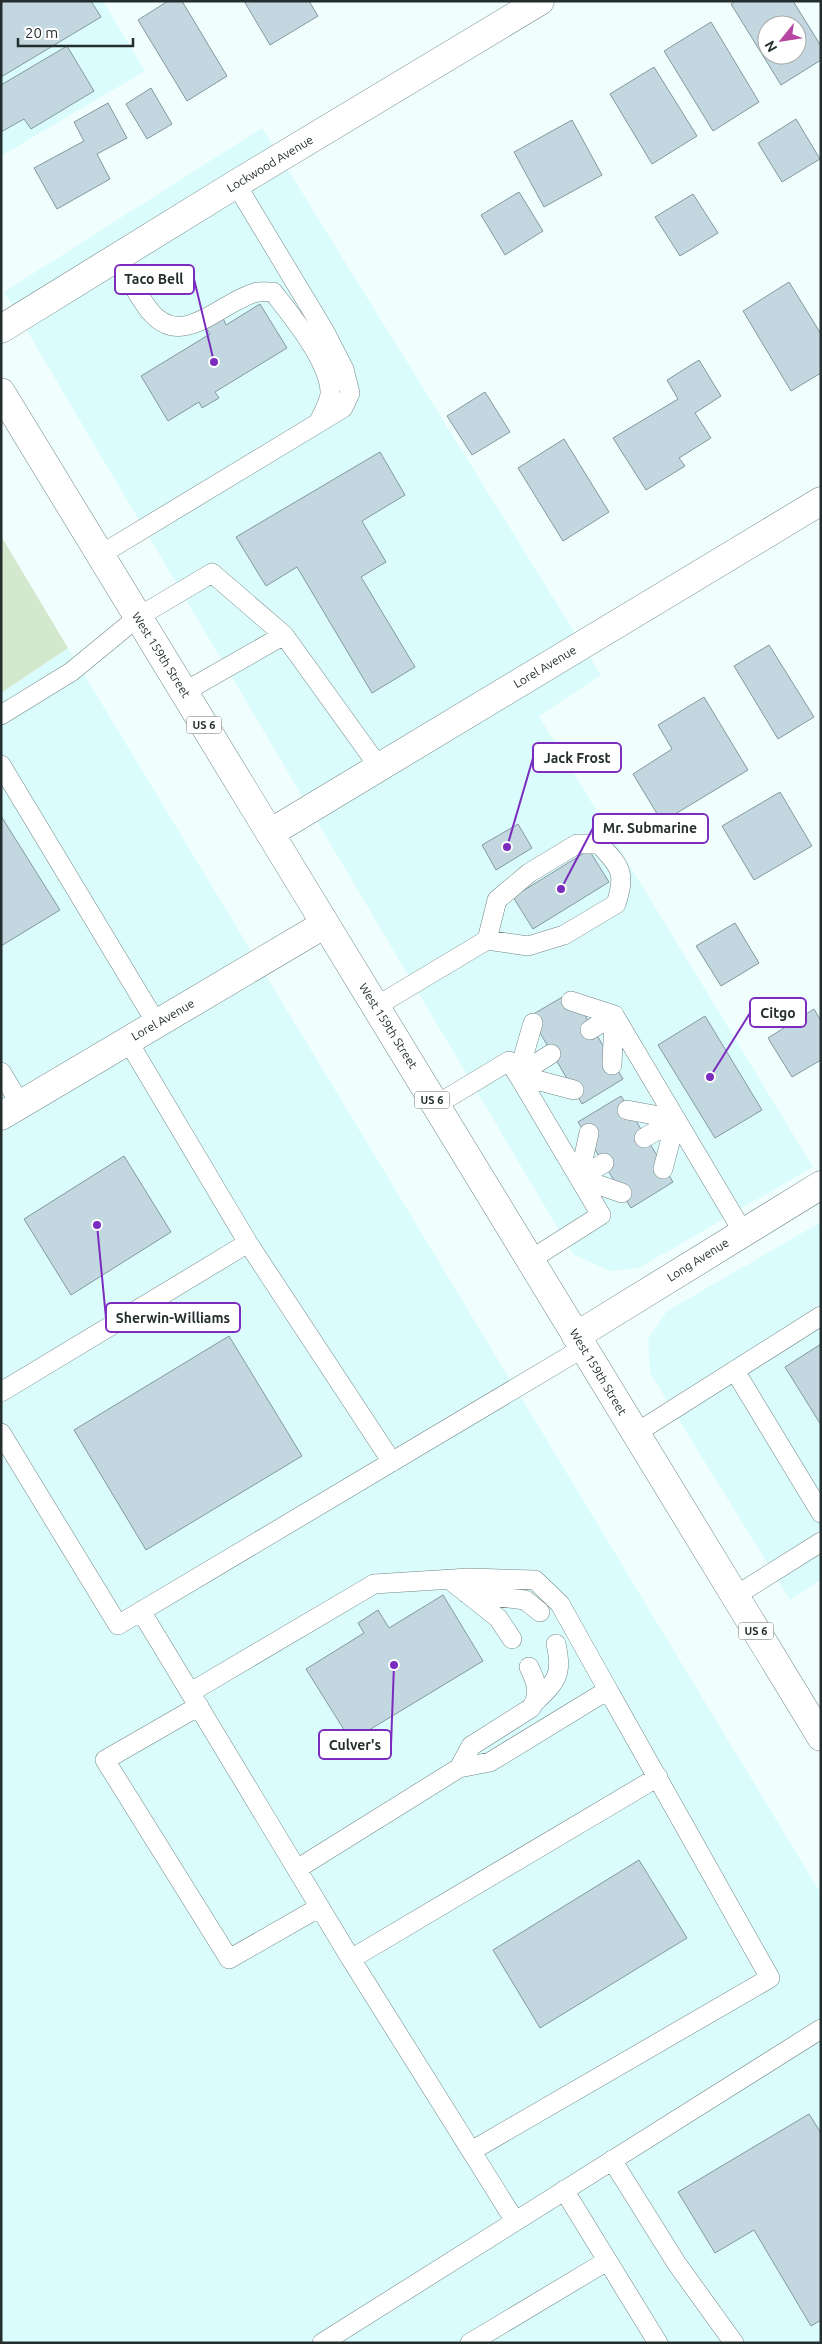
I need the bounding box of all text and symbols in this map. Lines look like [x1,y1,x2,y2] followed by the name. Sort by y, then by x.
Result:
[18,15,132,47] scale bar
[757,15,807,65] north arrow
[25,24,58,41] text: 20 m
[761,38,780,55] text: N
[224,133,315,194] street label: Lockwood Avenue
[115,265,194,294] callout: Taco Bell
[124,271,184,287] text: Taco Bell
[130,610,193,700] street label: West 159th Street
[511,643,578,690] street label: Lorel Avenue
[186,716,222,734] road number: US 6
[533,743,621,772] callout: Jack Frost
[543,750,611,766] text: Jack Frost
[593,814,708,843] callout: Mr. Submarine
[603,820,697,836] text: Mr. Submarine
[357,981,420,1071] street label: West 159th Street
[129,996,197,1043] street label: Lorel Avenue
[750,998,806,1027] callout: Citgo
[760,1005,796,1021] text: Citgo
[414,1092,450,1108] road number: US 6
[665,1235,731,1284] street label: Long Avenue
[106,1303,240,1332] callout: Sherwin-Williams
[116,1310,231,1326] text: Sherwin-Williams
[568,1326,629,1417] street label: West 159th Street
[738,1622,774,1640] road number: US 6
[319,1730,391,1759] callout: Culver's
[329,1737,382,1753] text: Culver's

